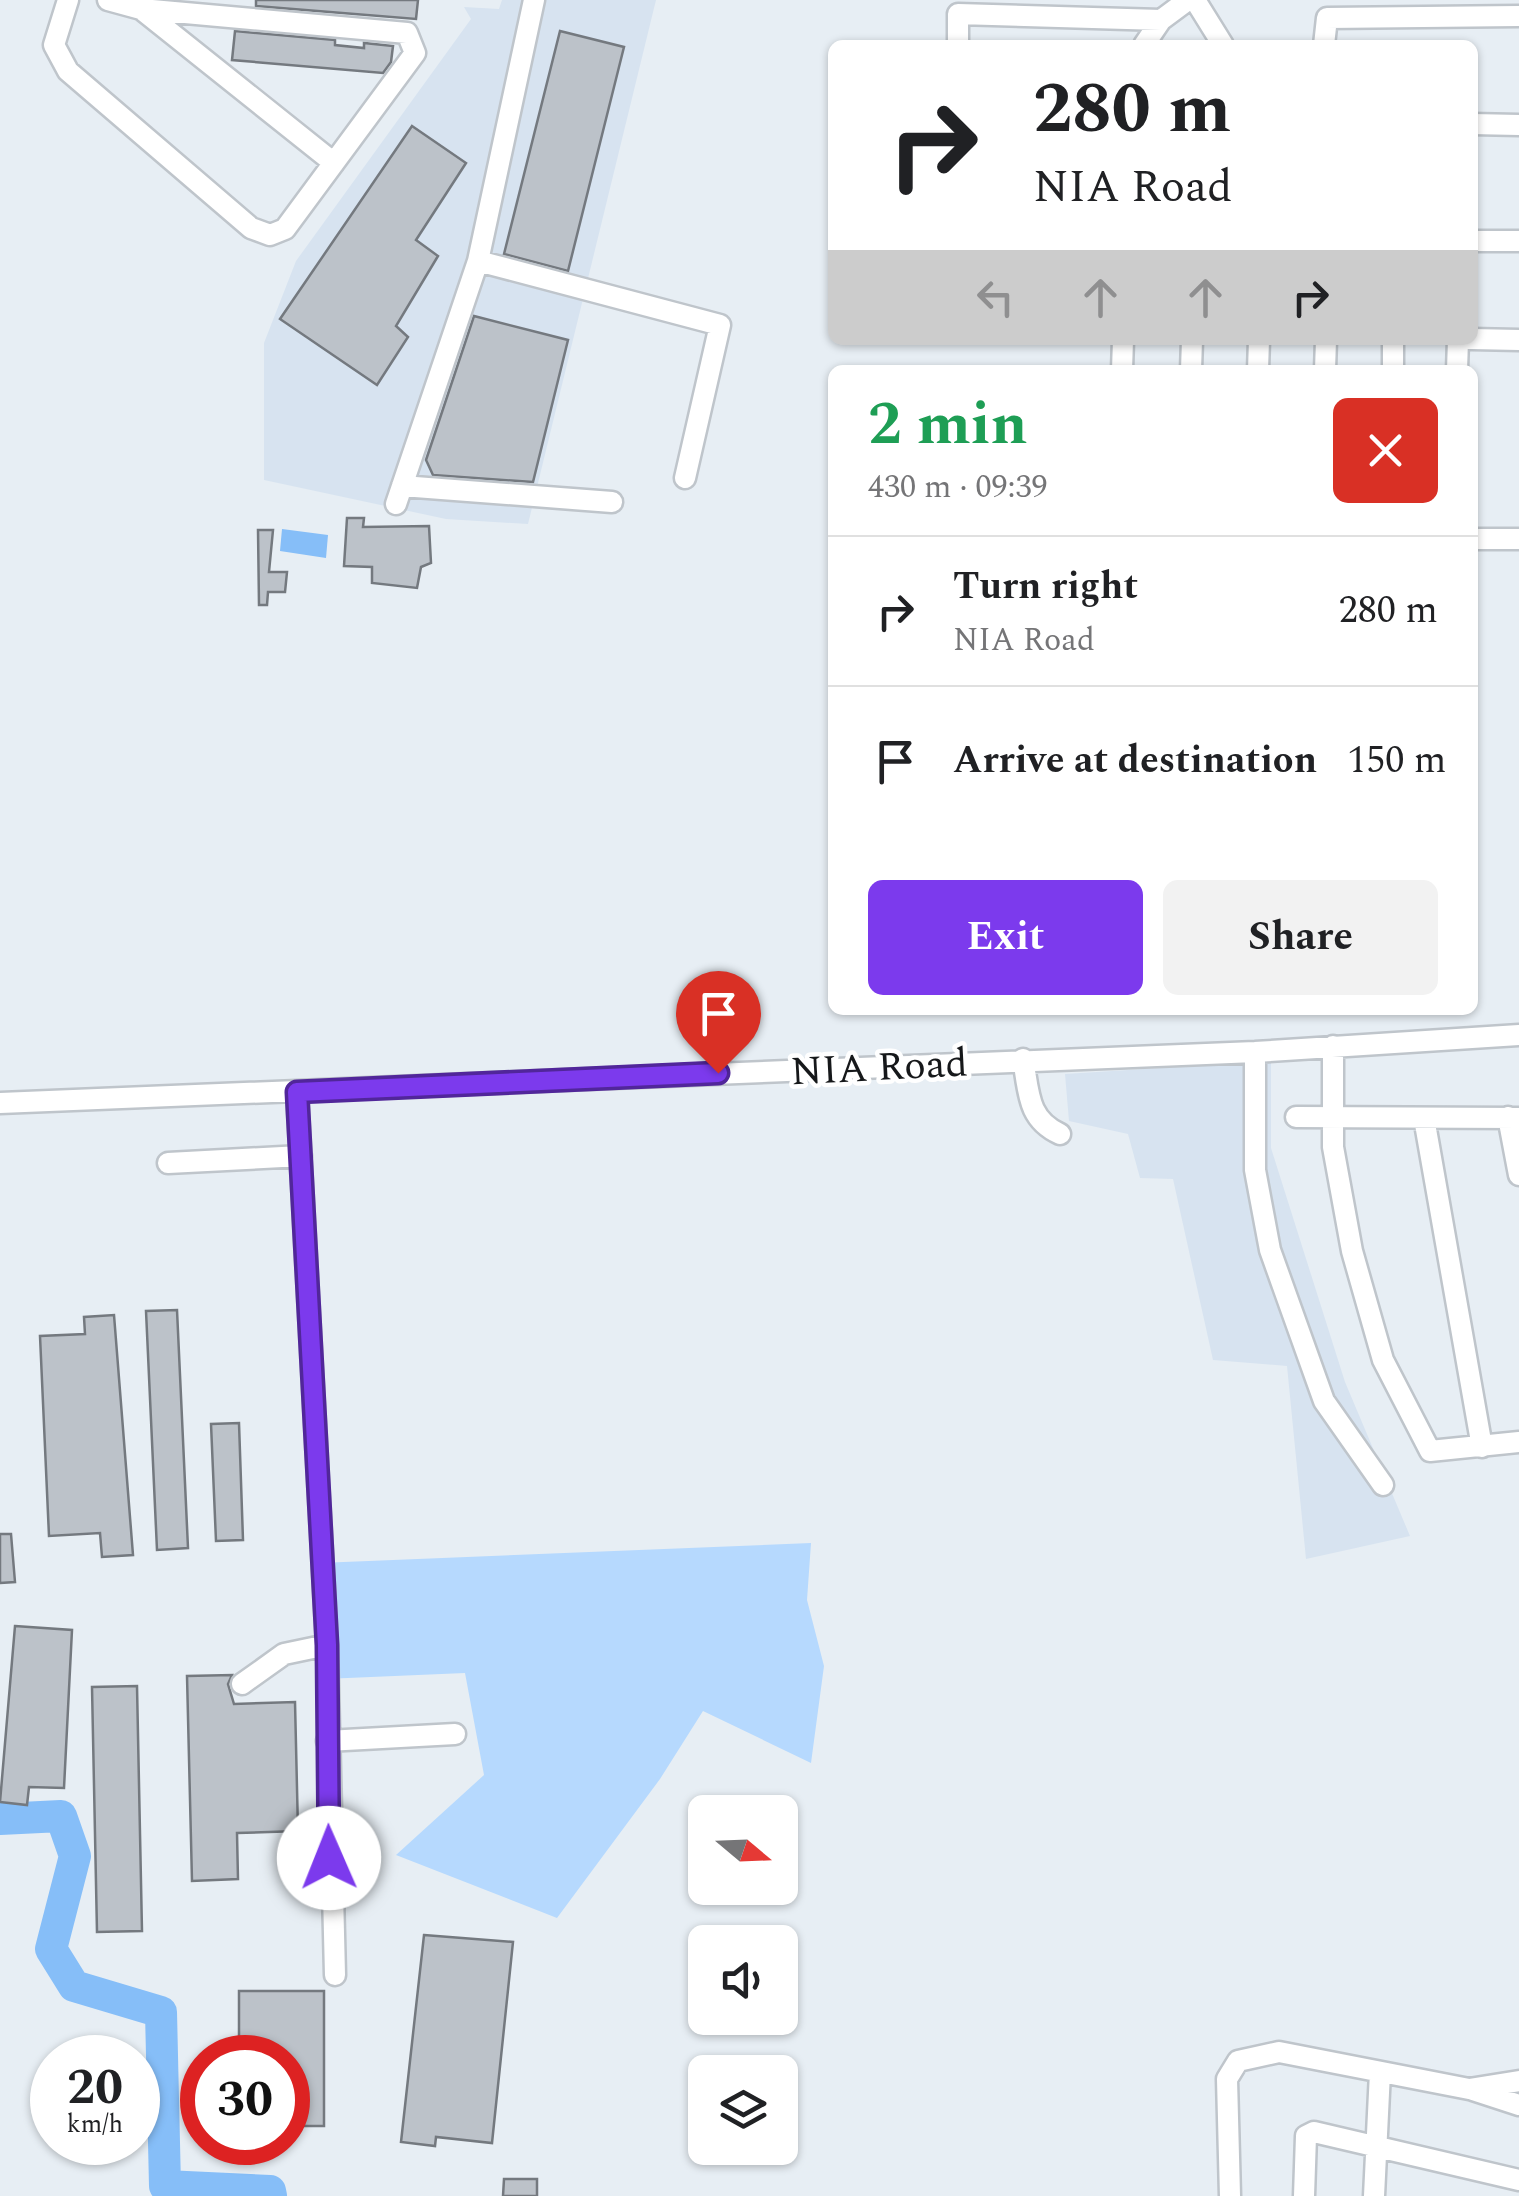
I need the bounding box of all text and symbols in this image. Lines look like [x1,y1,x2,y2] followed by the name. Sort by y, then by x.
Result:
[1033,57,1231,163] text: 280 m
[868,80,998,210] icon: right
[1033,153,1233,222] text: NIA Road
[968,270,1023,325] icon: left
[1073,270,1128,325] icon: ahead
[1178,270,1233,325] icon: ahead
[1283,270,1338,325] icon: right
[868,379,1028,471] text: 2 min
[1333,398,1438,503] button: close
[868,463,1048,512] text: 430 m · 09:39
[953,558,1138,616] text: Turn right
[1339,582,1438,640] text: 280 m
[868,584,923,639] icon: right
[953,616,1095,665] text: NIA Road
[953,732,1317,790] text: Arrive at destination
[1347,732,1446,790] text: 150 m
[868,734,923,789] icon: arrive
[868,880,1143,995] button: Exit
[1163,880,1438,995] button: Share
[676,971,761,1074] pin
[691,986,746,1041] icon: arrive
[789,1033,969,1104] street label: NIA Road
[688,1795,798,1905] north arrow
[688,1795,798,2165] map controls
[277,1806,381,1910] position arrow
[688,1925,798,2035] button: sound
[180,2035,310,2165] speed limit sign: 30
[67,2050,123,2126] text: 20
[688,2055,798,2165] button: layers
[67,2106,123,2144] text: km/h

